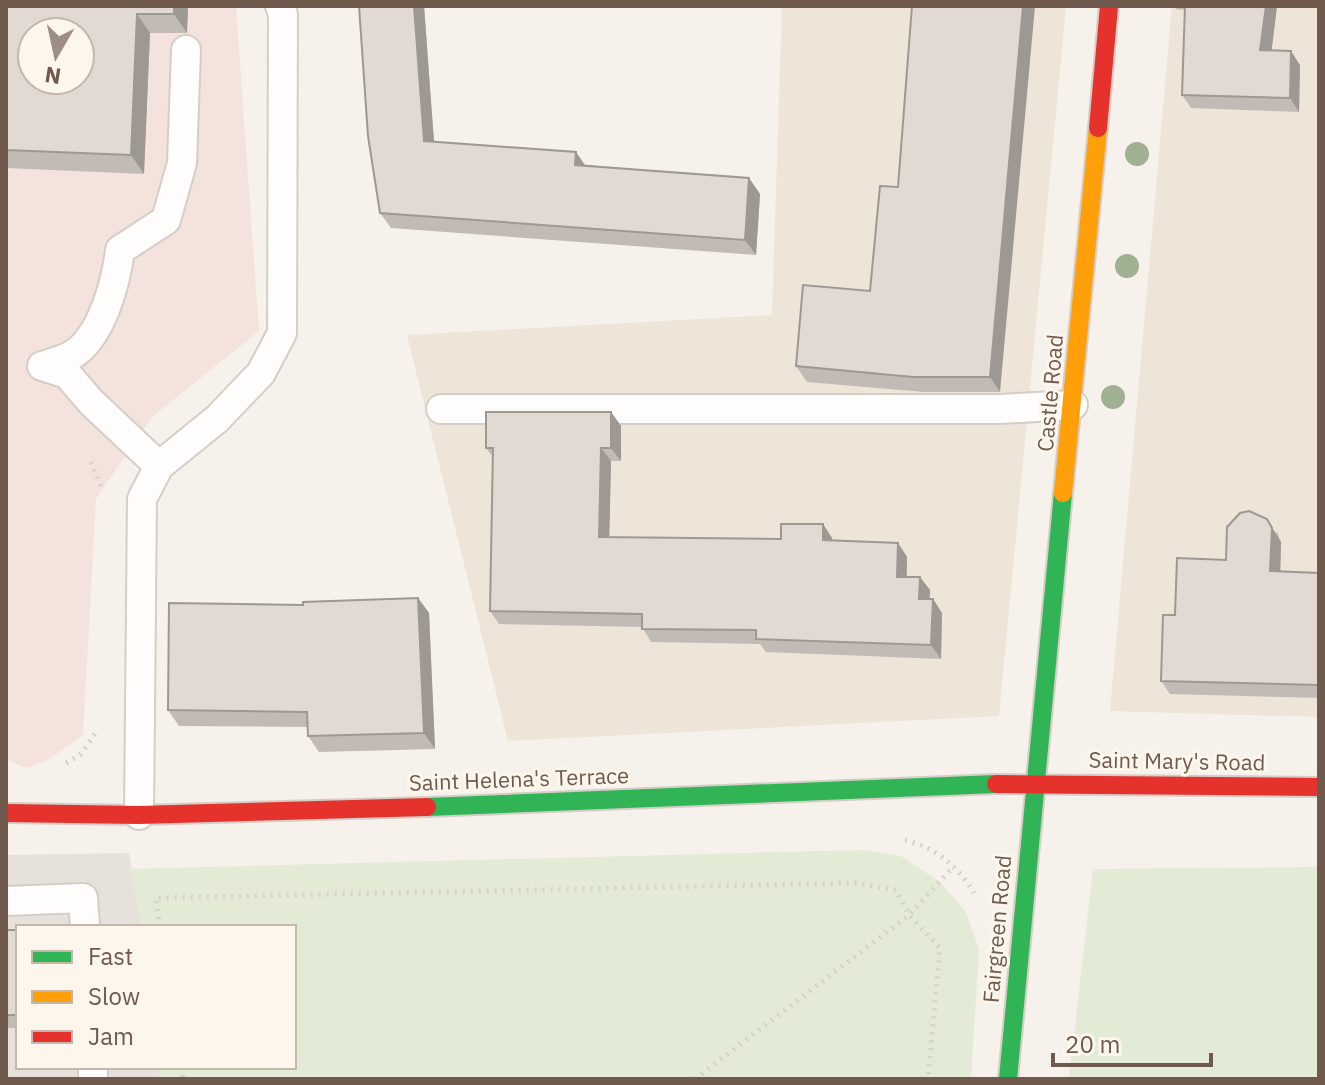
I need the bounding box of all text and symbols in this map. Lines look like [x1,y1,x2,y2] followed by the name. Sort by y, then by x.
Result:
[16,16,96,96] north arrow
[43,61,63,92] text: N
[1030,333,1069,453] street label: Castle Road
[1088,744,1266,777] street label: Saint Mary's Road
[408,760,630,797] street label: Saint Helena's Terrace
[976,854,1017,1004] street label: Fairgreen Road
[16,925,296,1069] legend
[88,940,133,972] text: Fast
[88,980,140,1012] text: Slow
[1053,1017,1211,1067] scale bar
[88,1020,134,1052] text: Jam
[1065,1028,1120,1060] text: 20 m

